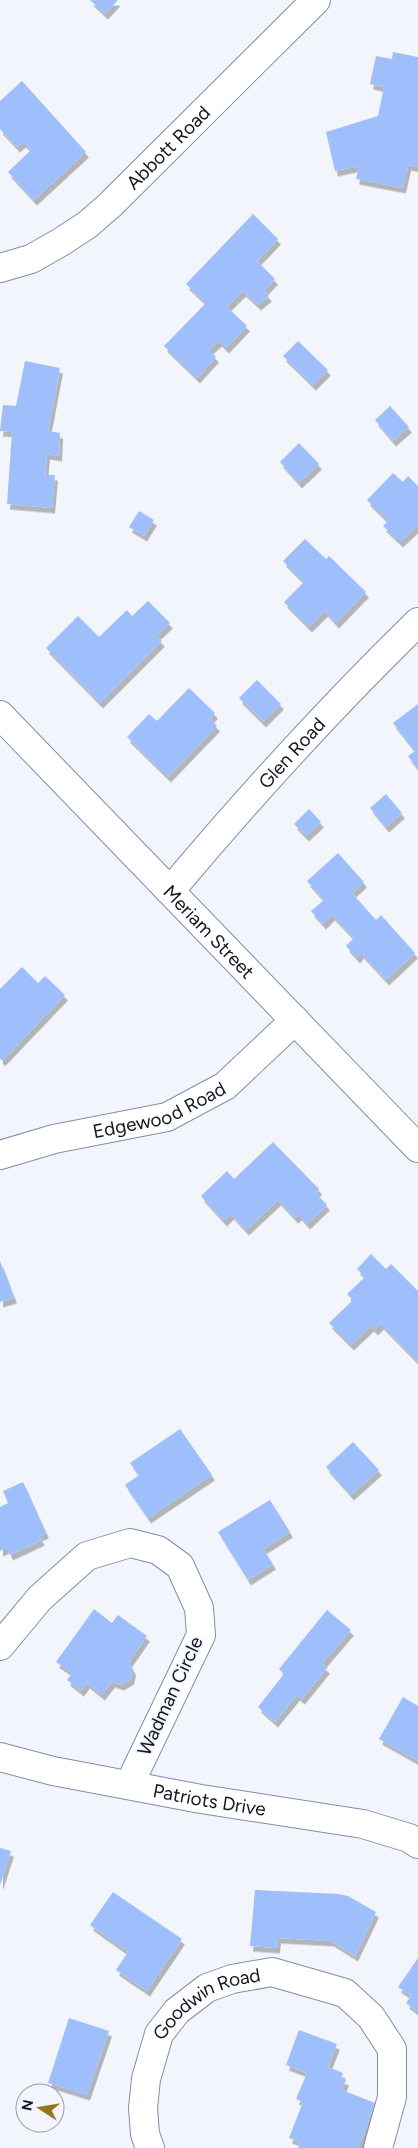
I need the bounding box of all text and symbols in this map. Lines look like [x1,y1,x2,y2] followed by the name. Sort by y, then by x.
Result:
[121,101,215,194] street label: Abbott Road
[253,713,330,793] street label: Glen Road
[159,880,259,983] street label: Meriam Street
[91,1076,229,1143] street label: Edgewood Road
[132,1633,208,1759] street label: Wadman Circle
[151,1779,268,1820] street label: Patriots Drive
[147,1963,262,2044] street label: Goodwin Road
[15,2083,65,2133] north arrow
[18,2098,37,2112] text: N

